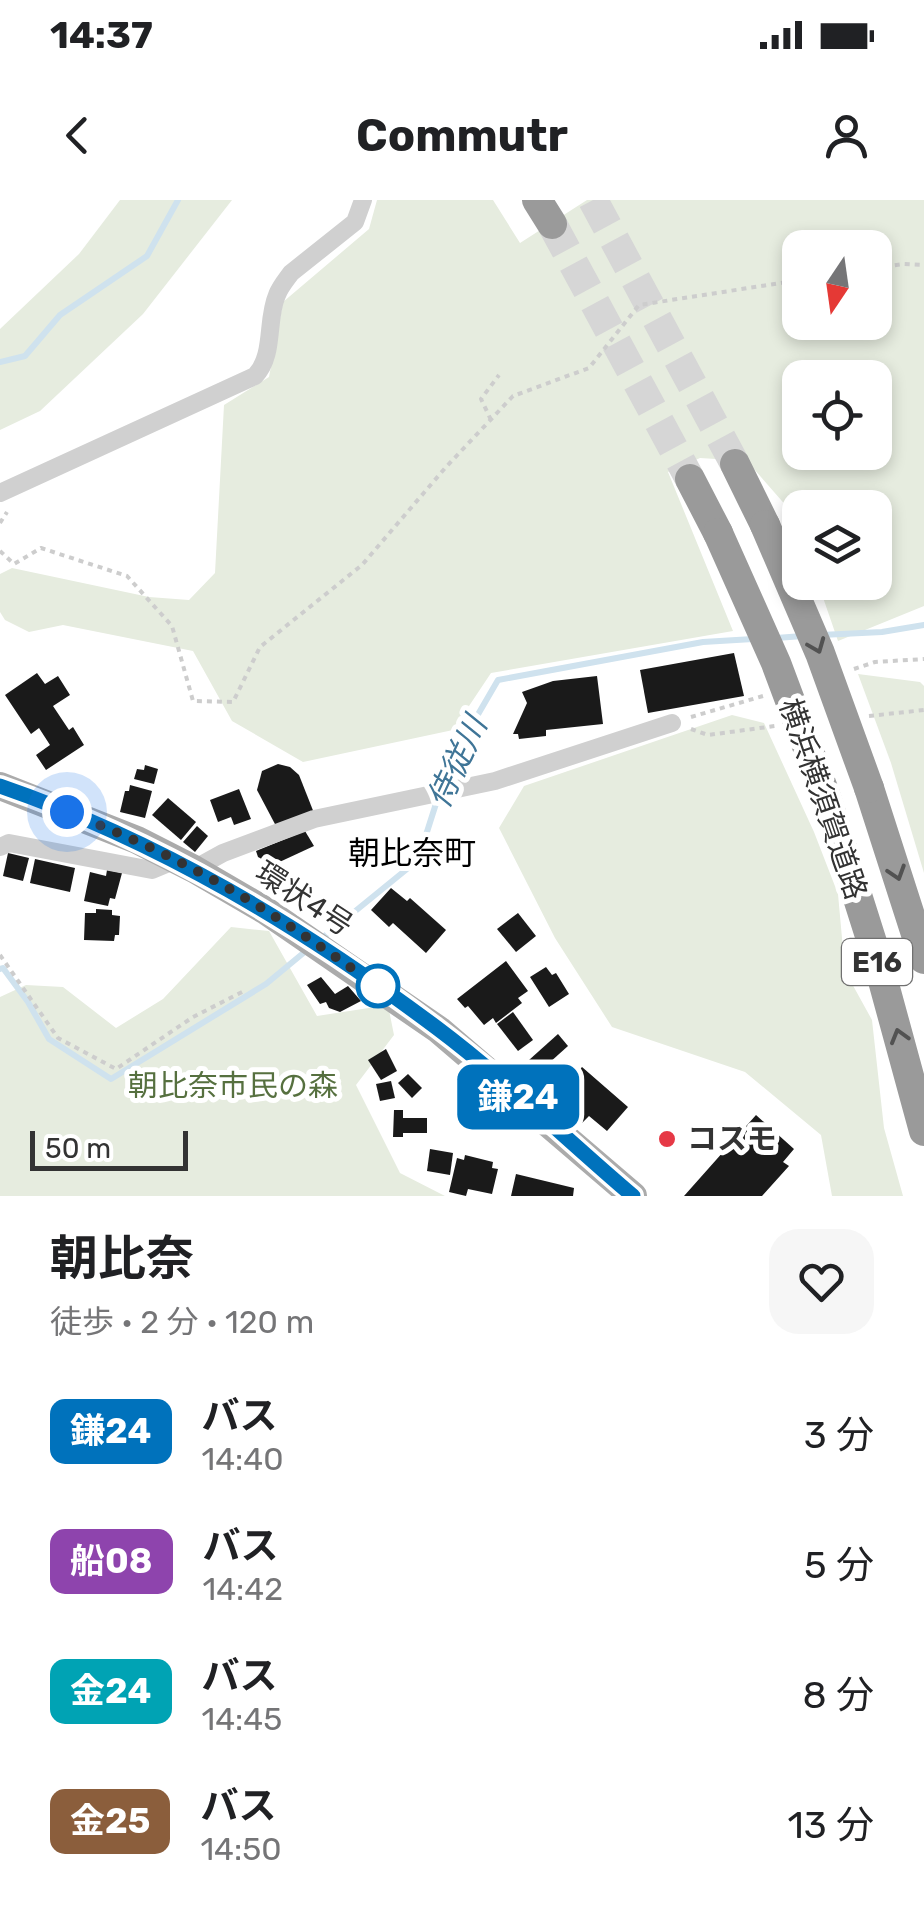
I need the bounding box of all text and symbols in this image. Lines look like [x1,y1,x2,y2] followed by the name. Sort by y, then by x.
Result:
[50,12,153,58] text: 14:37
[50,108,105,163] icon: back
[819,108,874,163] icon: person
[356,109,568,162] text: Commutr
[782,230,892,340] north arrow
[782,230,892,600] map controls
[782,360,892,470] button: locate
[782,490,892,600] button: layers
[805,637,825,654] one-way arrow
[772,694,874,904] street label: 横浜横須賀道路
[419,708,496,814] water label: 侍従川
[42,787,92,837] your location
[348,834,476,872] district label: 朝比奈町
[249,854,359,944] street label: 環状4号
[885,864,906,881] one-way arrow
[842,939,912,985] road number: E16
[357,965,399,1007] unlabelled marker
[889,1028,910,1046] one-way arrow
[460,1064,576,1130] line badge: 鎌24
[128,1068,338,1104] park label: 朝比奈市民の森
[477,1076,559,1118] text: 鎌24
[687,1121,777,1157] place label: コスモ
[30,1126,188,1170] scale bar
[656,1128,678,1150] marker: コスモ
[45,1132,111,1165] text: 50 m
[769,1229,874,1334] button: heart
[50,1230,194,1287] text: 朝比奈
[50,1303,314,1341] text: 徒歩 · 2 分 · 120 m
[202,1393,278,1439] text: バス
[70,1410,152,1452] text: 鎌24
[804,1412,874,1458] text: 3 分
[202,1440,283,1478] text: 14:40
[203,1523,279,1569] text: バス
[70,1540,153,1582] text: 船08
[804,1542,874,1588] text: 5 分
[203,1570,283,1608] text: 14:42
[202,1653,278,1699] text: バス
[70,1670,152,1712] text: 金24
[803,1672,874,1718] text: 8 分
[202,1700,282,1738] text: 14:45
[200,1783,276,1829] text: バス
[70,1800,150,1842] text: 金25
[788,1802,874,1848] text: 13 分
[200,1830,281,1868] text: 14:50

